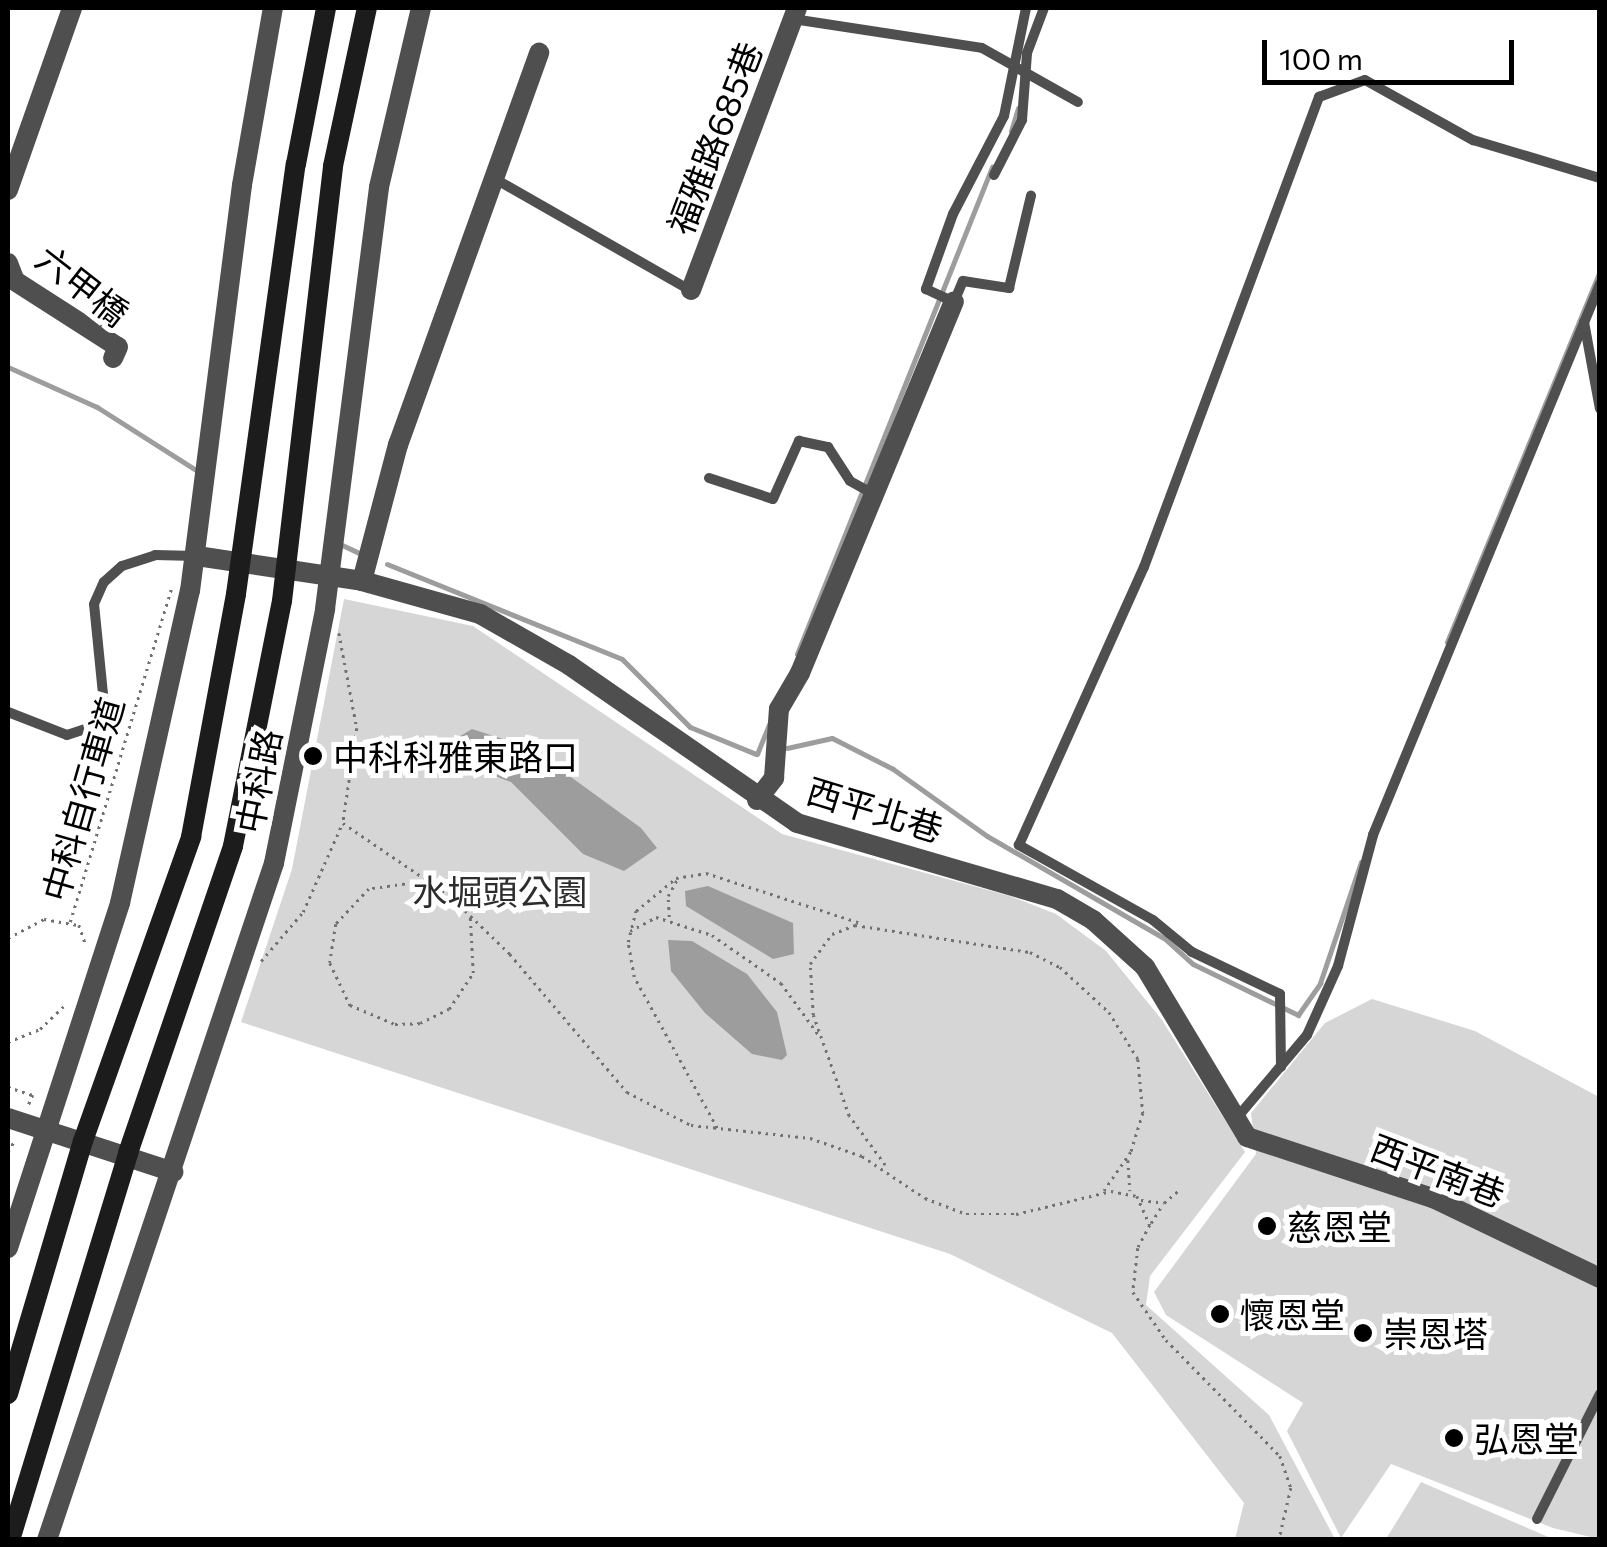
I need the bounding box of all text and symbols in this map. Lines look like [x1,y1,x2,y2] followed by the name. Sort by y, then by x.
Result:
[1267,20,1520,82] scale bar
[658,36,770,240] street label: 福雅路685巷
[1279,39,1363,76] text: 100 m
[29,236,137,334] street label: 六甲橋
[33,692,131,906] street label: 中科自行車道
[227,725,289,837] street label: 中科路
[333,735,578,777] place label: 中科科雅東路口
[302,745,324,767] marker: 中科科雅東路口
[802,768,948,850] street label: 西平北巷
[413,870,587,912] park label: 水堀頭公園
[1365,1125,1511,1215] street label: 西平南巷
[1287,1205,1392,1247] place label: 慈恩堂
[1256,1215,1278,1237] marker: 慈恩堂
[1240,1293,1345,1335] place label: 懷恩堂
[1209,1303,1231,1325] marker: 懷恩堂
[1383,1312,1488,1354] place label: 崇恩塔
[1352,1322,1374,1344] marker: 崇恩塔
[1474,1417,1579,1459] place label: 弘恩堂
[1443,1427,1465,1449] marker: 弘恩堂

